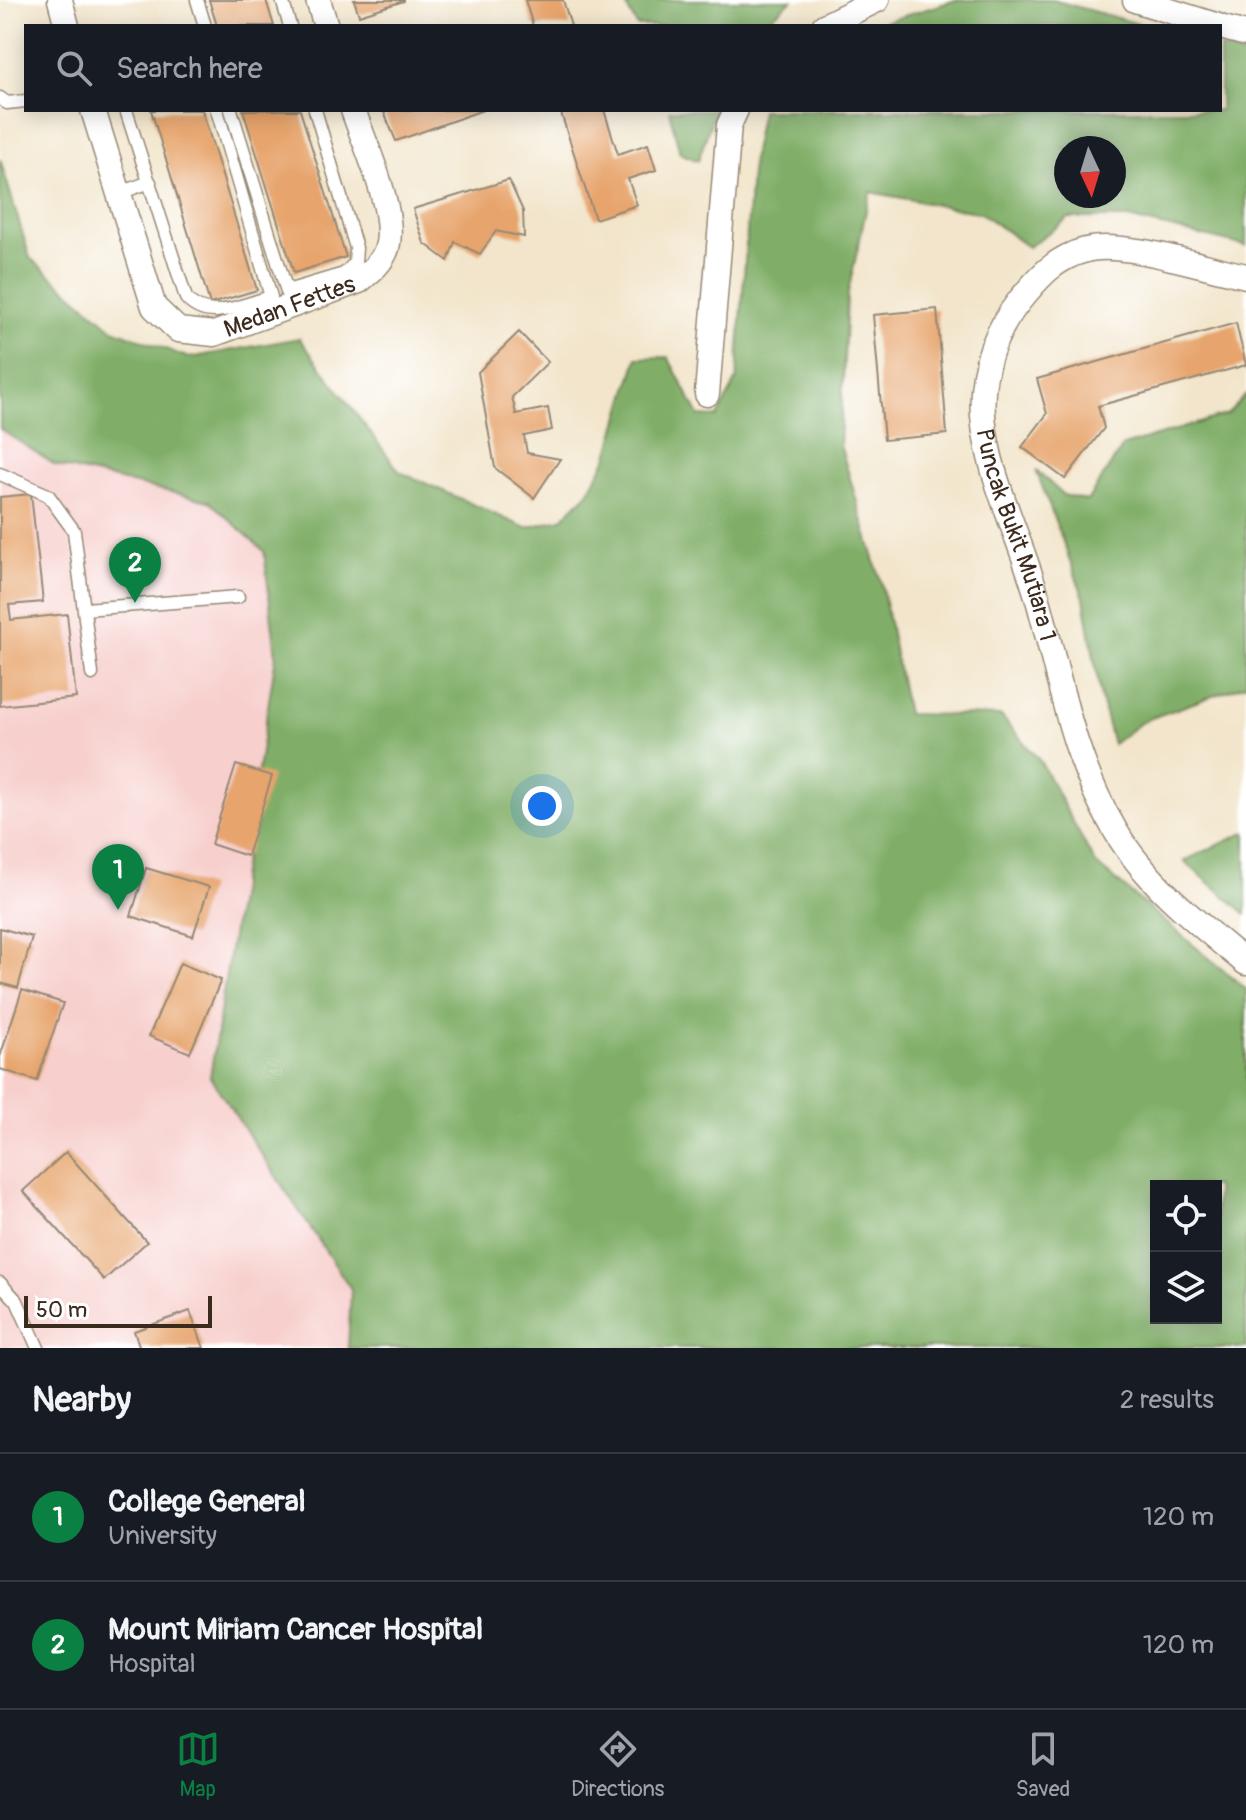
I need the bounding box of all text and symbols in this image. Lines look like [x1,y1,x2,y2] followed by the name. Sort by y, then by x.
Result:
[24,24,1222,112] search box
[52,46,96,90] icon: search
[116,50,263,87] text: Search here
[1054,136,1126,208] north arrow
[220,270,359,344] street label: Medan Fettes
[970,426,1062,644] street label: Puncak Bukit Mutiara 1
[109,537,161,603] pin: 2
[522,786,562,826] your location
[92,844,144,910] pin: 1
[1150,1180,1222,1324] map controls
[1150,1180,1222,1252] button: locate
[1150,1252,1222,1324] button: layers
[24,1292,212,1328] scale bar
[36,1296,87,1324] text: 50 m
[32,1379,131,1422] text: Nearby
[1120,1384,1214,1416] text: 2 results
[108,1483,306,1520] text: College General
[53,1501,63,1533] text: 1
[1143,1501,1214,1533] text: 120 m
[108,1520,217,1552] text: University
[108,1611,483,1648] text: Mount Miriam Cancer Hospital
[51,1629,65,1661] text: 2
[1143,1629,1214,1661] text: 120 m
[108,1648,196,1680] text: Hospital
[176,1727,220,1803] tab: Map
[571,1727,664,1803] tab: Directions
[1016,1727,1070,1803] tab: Saved

